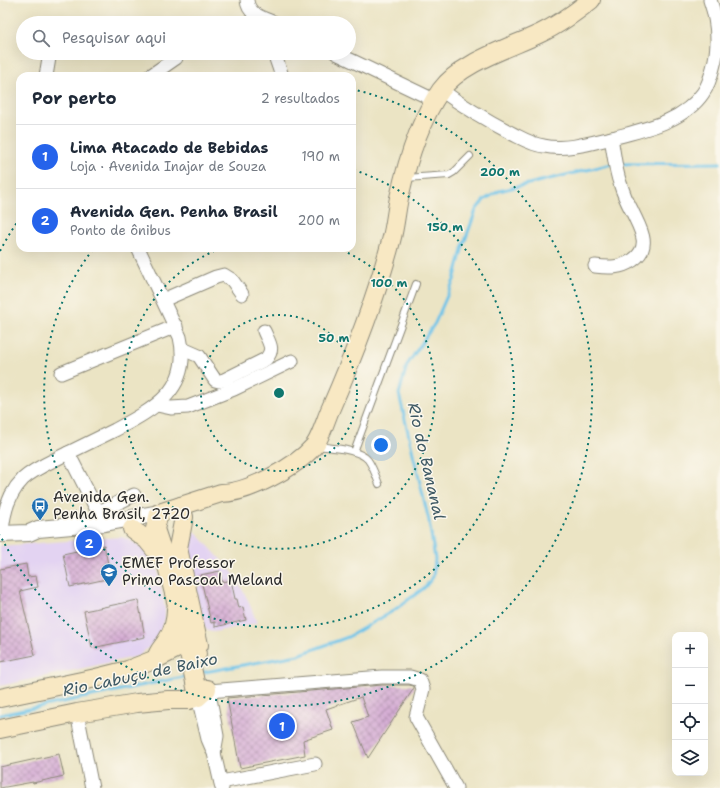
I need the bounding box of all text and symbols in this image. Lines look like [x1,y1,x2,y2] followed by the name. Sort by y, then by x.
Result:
[16,16,356,60] search box
[30,27,52,49] icon: search
[62,28,166,48] text: Pesquisar aqui
[32,87,117,109] text: Por perto
[261,90,340,107] text: 2 resultados
[70,138,268,158] text: Lima Atacado de Bebidas
[42,148,48,165] text: 1
[301,148,340,165] text: 190 m
[70,158,266,175] text: Loja · Avenida Inajar de Souza
[480,164,520,180] text: 200 m
[70,202,278,222] text: Avenida Gen. Penha Brasil
[40,212,50,229] text: 2
[298,212,340,229] text: 200 m
[427,219,463,235] text: 150 m
[70,222,171,239] text: Ponto de ônibus
[371,275,408,291] text: 100 m
[319,330,350,346] text: 50 m
[272,386,286,400] centre of rings
[403,400,450,522] water label: Rio do Bananal
[371,435,391,455] your location
[53,487,190,524] place label: Avenida Gen. Penha Brasil, 2720
[30,496,50,521] bus stop icon: Avenida Gen. Penha Brasil, 2720
[76,528,102,558] pin: 2
[122,553,283,590] place label: EMEF Professor Primo Pascoal Meland
[99,562,119,587] school or university icon: EMEF Professor Primo Pascoal Meland
[672,632,708,776] map controls
[672,632,708,668] button: +
[61,648,220,701] water label: Rio Cabuçu de Baixo
[672,668,708,704] button: −
[672,704,708,740] button: locate
[269,711,295,741] pin: 1
[672,740,708,776] button: layers

